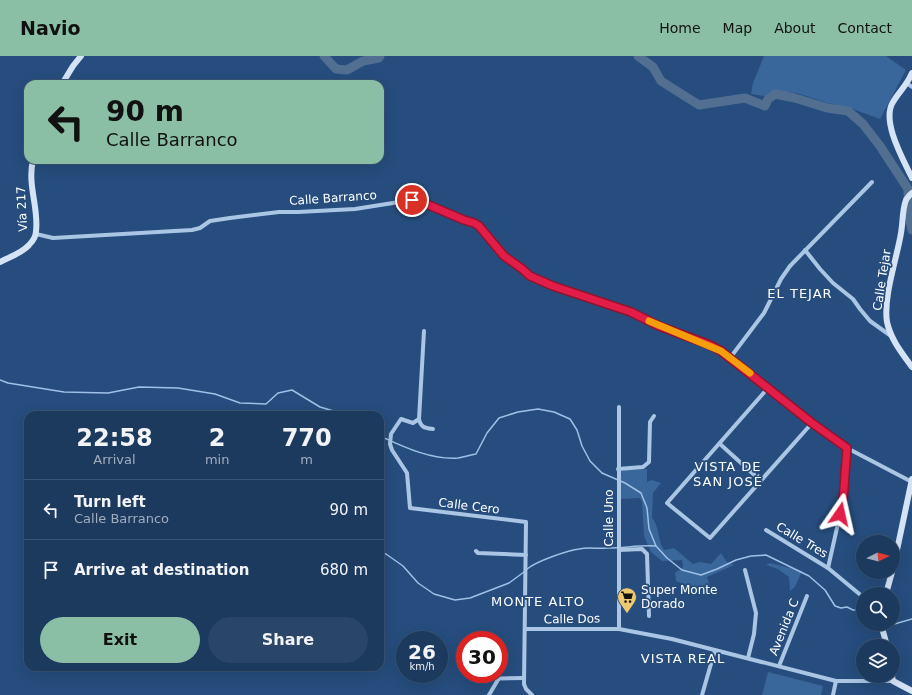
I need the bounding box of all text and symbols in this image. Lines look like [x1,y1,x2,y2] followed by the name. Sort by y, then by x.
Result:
[20,17,81,39] text: Navio
[659,20,701,36] text: Home
[723,20,752,36] text: Map
[774,20,816,36] text: About
[838,20,892,36] text: Contact
[106,95,184,128] text: 90 m
[40,96,92,148] icon: left
[106,129,238,150] text: Calle Barranco
[395,183,429,217] pin
[14,186,30,232] street label: Vía 217
[289,188,377,208] street label: Calle Barranco
[401,189,423,211] icon: arrive
[870,248,894,312] street label: Calle Tejar
[767,286,833,301] district label: EL TEJAR
[76,424,153,452] text: 22:58
[209,424,225,452] text: 2
[282,424,332,452] text: 770
[93,452,136,467] text: Arrival
[205,452,229,467] text: min
[300,452,313,467] text: m
[693,459,763,489] district label: VISTA DE SAN JOSÉ
[602,489,616,547] street label: Calle Uno
[74,493,146,511] text: Turn left
[819,493,861,535] position arrow
[438,495,500,517] street label: Calle Cero
[40,499,62,521] icon: left
[330,501,368,519] text: 90 m
[74,511,169,526] text: Calle Barranco
[774,519,830,561] street label: Calle Tres
[856,535,900,579] north arrow
[856,535,900,683] map controls
[40,559,62,581] icon: arrive
[74,561,249,579] text: Arrive at destination
[320,561,368,579] text: 680 m
[641,583,717,611] place label: Super Monte Dorado
[616,586,638,614] supermarket icon: Super Monte Dorado
[856,587,900,631] button: search
[491,594,585,609] district label: MONTE ALTO
[766,597,802,657] street label: Avenida C
[544,612,600,626] street label: Calle Dos
[40,617,200,663] button: Exit
[208,617,368,663] button: Share
[456,631,508,683] speed limit sign: 30
[856,639,900,683] button: layers
[408,640,436,664] text: 26
[641,651,725,666] district label: VISTA REAL
[409,661,435,672] text: km/h

